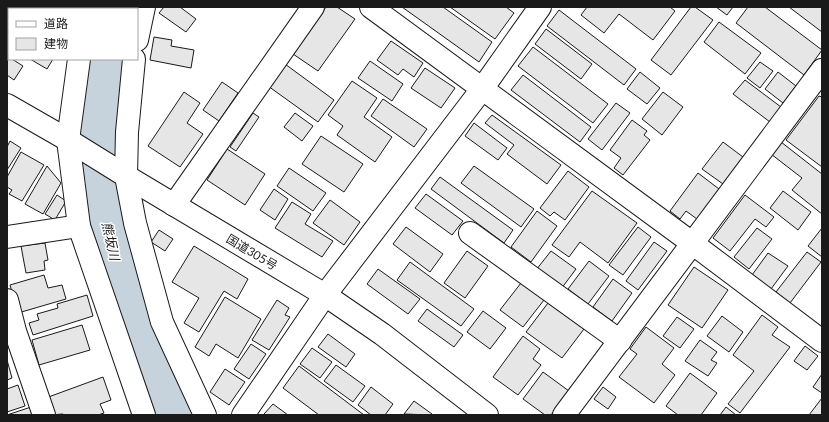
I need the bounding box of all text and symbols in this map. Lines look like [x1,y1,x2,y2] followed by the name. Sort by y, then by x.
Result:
[8,8,138,60] legend
[44,16,68,31] text: 道路
[44,36,68,51] text: 建物
[99,220,124,264] water label: 熊坂川
[224,231,280,273] street label: 国道305号

